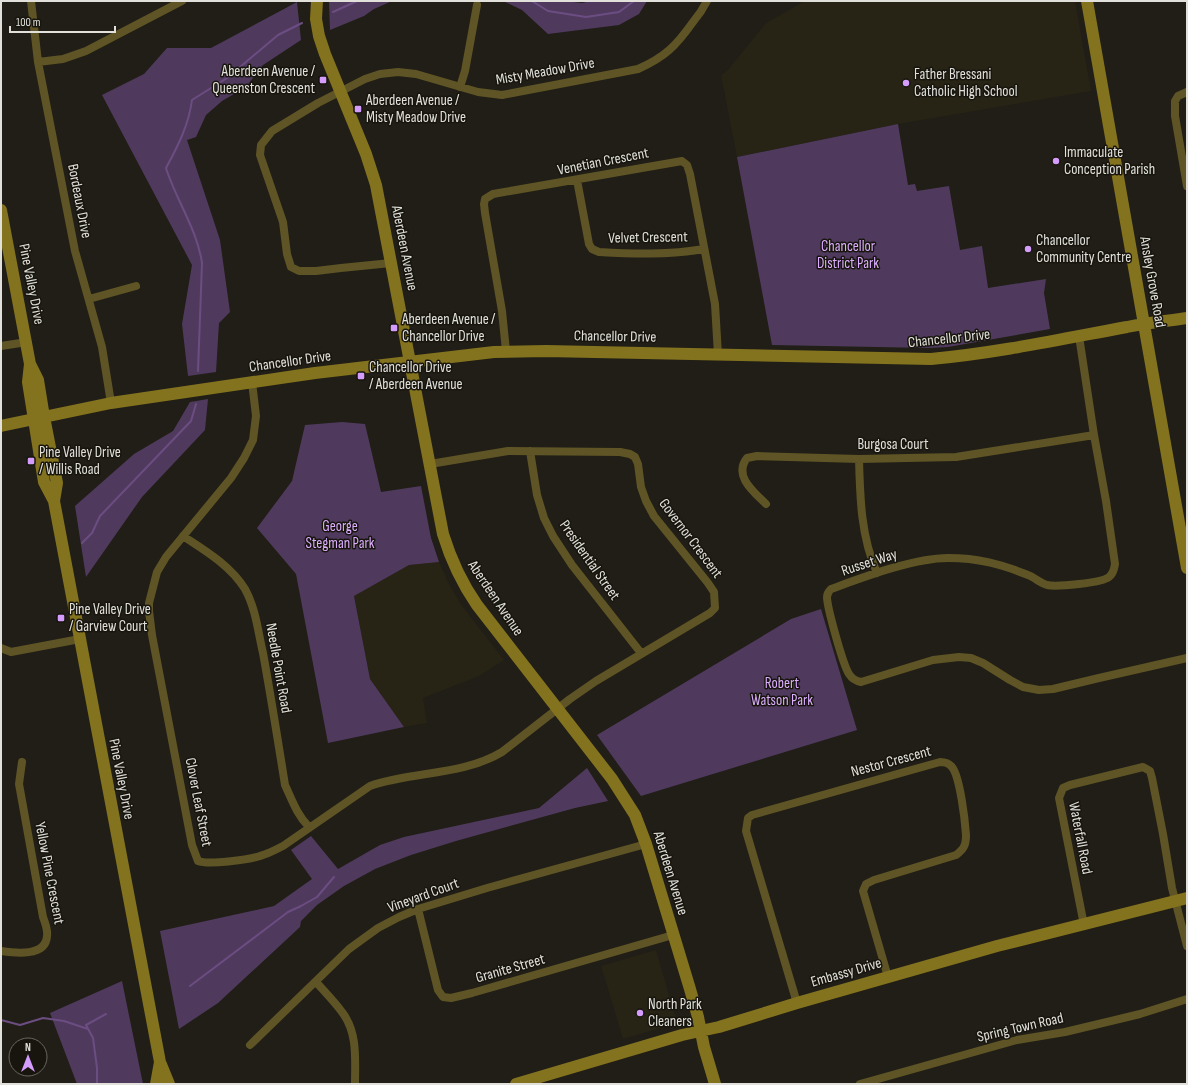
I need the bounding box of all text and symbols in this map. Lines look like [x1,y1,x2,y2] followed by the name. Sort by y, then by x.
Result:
[10,8,115,34] scale bar
[16,15,41,30] text: 100 m
[494,53,596,90] street label: Misty Meadow Drive
[212,62,316,98] place label: Aberdeen Avenue / Queenston Crescent
[914,65,1018,101] place label: Father Bressani Catholic High School
[318,75,328,85] marker: Aberdeen Avenue / Queenston Crescent
[901,78,911,88] marker: Father Bressani Catholic High School
[365,91,466,127] place label: Aberdeen Avenue / Misty Meadow Drive
[353,104,363,114] marker: Aberdeen Avenue / Misty Meadow Drive
[556,143,651,180] street label: Venetian Crescent
[1064,143,1155,179] place label: Immaculate Conception Parish
[1051,156,1061,166] marker: Immaculate Conception Parish
[63,162,96,240] street label: Bordeaux Drive
[387,203,422,292] street label: Aberdeen Avenue
[608,227,688,248] street label: Velvet Crescent
[1036,231,1131,267] place label: Chancellor Community Centre
[1135,234,1170,329] street label: Ansley Grove Road
[817,237,879,273] park label: Chancellor District Park
[14,242,49,326] street label: Pine Valley Drive
[1023,244,1033,254] marker: Chancellor Community Centre
[401,310,496,346] place label: Aberdeen Avenue / Chancellor Drive
[389,323,399,333] marker: Aberdeen Avenue / Chancellor Drive
[907,325,991,352] street label: Chancellor Drive
[574,326,656,347] street label: Chancellor Drive
[248,346,332,377] street label: Chancellor Drive
[369,358,462,394] place label: Chancellor Drive / Aberdeen Avenue
[356,371,366,381] marker: Chancellor Drive / Aberdeen Avenue
[857,435,929,454] street label: Burgosa Court
[39,443,121,479] place label: Pine Valley Drive / Willis Road
[26,456,36,466] marker: Pine Valley Drive / Willis Road
[655,495,727,582] street label: Governor Crescent
[305,517,375,553] park label: George Stegman Park
[555,517,624,604] street label: Presidential Street
[839,544,900,580] street label: Russet Way
[463,556,528,640] street label: Aberdeen Avenue
[69,600,151,636] place label: Pine Valley Drive / Garview Court
[56,613,66,623] marker: Pine Valley Drive / Garview Court
[261,622,296,715] street label: Needle Point Road
[751,674,813,710] park label: Robert Watson Park
[104,737,139,821] street label: Pine Valley Drive
[849,742,934,781] street label: Nestor Crescent
[181,756,217,849] street label: Clover Leaf Street
[1064,800,1097,876] street label: Waterfall Road
[30,820,69,926] street label: Yellow Pine Crescent
[648,828,692,917] street label: Aberdeen Avenue
[385,874,462,917] street label: Vineyard Court
[473,949,547,987] street label: Granite Street
[809,953,884,992] street label: Embassy Drive
[648,995,702,1031] place label: North Park Cleaners
[635,1008,645,1018] marker: North Park Cleaners
[975,1008,1065,1047] street label: Spring Town Road
[8,1037,48,1077] north arrow
[25,1041,31,1054] text: N

